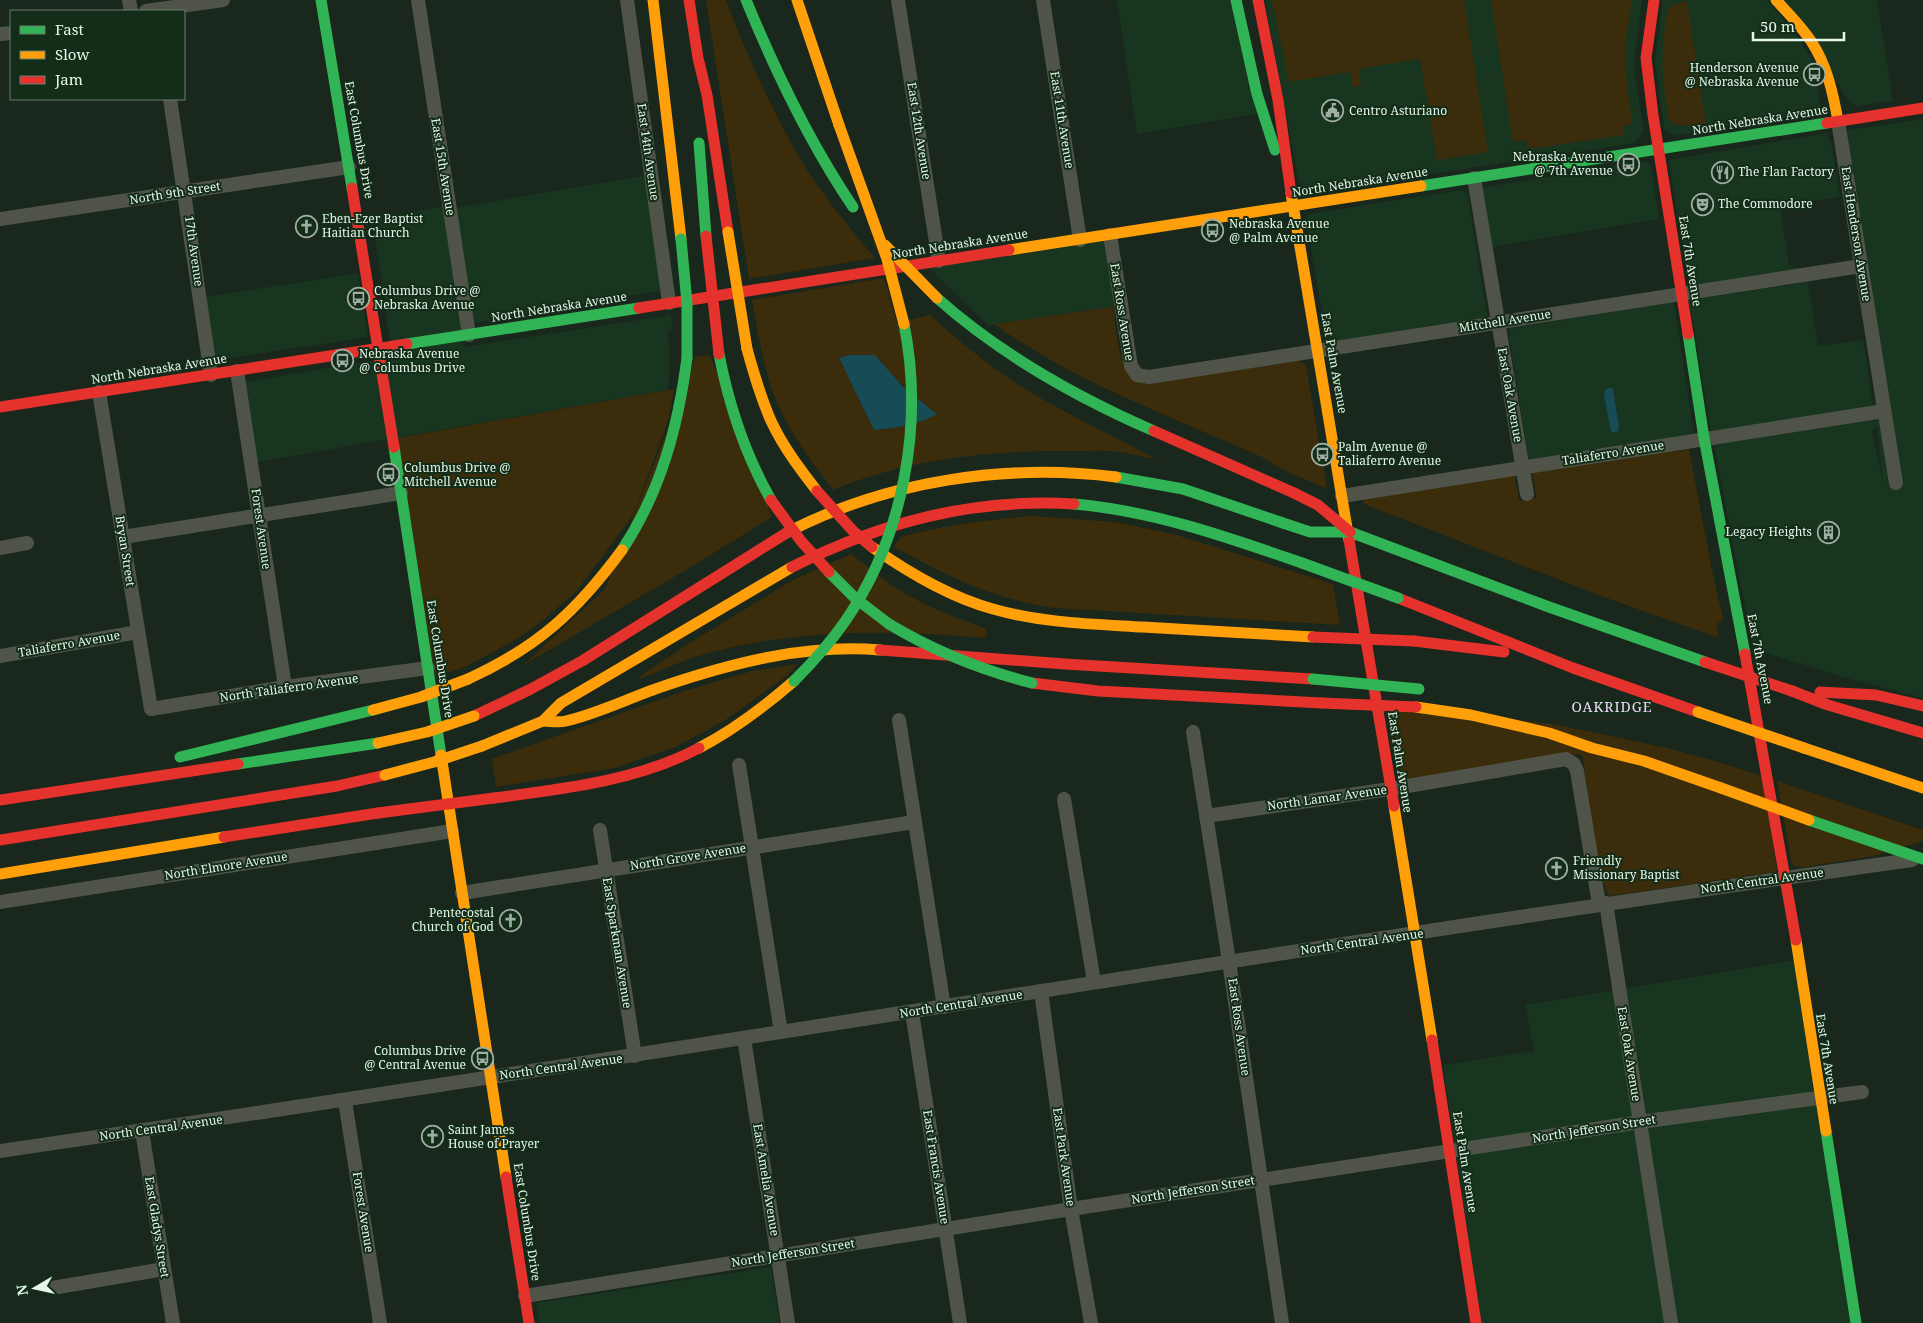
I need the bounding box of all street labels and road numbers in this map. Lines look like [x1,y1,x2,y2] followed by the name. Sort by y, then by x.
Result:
[1046,70,1079,170] street label: East 11th Avenue
[341,80,378,200] street label: East Columbus Drive
[903,81,936,181] street label: East 12th Avenue
[1691,100,1829,139] street label: North Nebraska Avenue
[633,102,664,202] street label: East 14th Avenue
[427,117,460,217] street label: East 15th Avenue
[1291,162,1429,201] street label: North Nebraska Avenue
[1837,165,1876,303] street label: East Henderson Avenue
[128,177,222,208] street label: North 9th Street
[181,214,208,287] street label: 17th Avenue
[1675,214,1706,307] street label: East 7th Avenue
[891,224,1029,263] street label: North Nebraska Avenue
[1106,262,1139,362] street label: East Ross Avenue
[490,287,628,326] street label: North Nebraska Avenue
[1458,305,1552,336] street label: Mitchell Avenue
[1317,311,1352,415] street label: East Palm Avenue
[1494,346,1527,444] street label: East Oak Avenue
[90,349,228,388] street label: North Nebraska Avenue
[1561,436,1665,469] street label: Taliaferro Avenue
[247,488,276,570] street label: Forest Avenue
[112,514,139,587] street label: Bryan Street
[423,599,458,719] street label: East Columbus Drive
[1743,612,1778,705] street label: East 7th Avenue
[17,626,121,661] street label: Taliaferro Avenue
[218,669,359,706] street label: North Taliaferro Avenue
[1384,710,1417,814] street label: East Palm Avenue
[1266,781,1388,814] street label: North Lamar Avenue
[629,839,747,874] street label: North Grove Avenue
[163,847,289,884] street label: North Elmore Avenue
[1699,863,1825,898] street label: North Central Avenue
[599,876,636,1010] street label: East Sparkman Avenue
[1299,924,1425,959] street label: North Central Avenue
[1224,977,1255,1077] street label: East Ross Avenue
[898,985,1024,1022] street label: North Central Avenue
[1614,1005,1645,1103] street label: East Oak Avenue
[1812,1012,1843,1105] street label: East 7th Avenue
[498,1049,624,1084] street label: North Central Avenue
[1049,1106,1080,1207] street label: East Park Avenue
[919,1109,954,1225] street label: East Francis Avenue
[98,1110,224,1145] street label: North Central Avenue
[1449,1110,1482,1214] street label: East Palm Avenue
[1531,1110,1657,1147] street label: North Jefferson Street
[749,1123,784,1237] street label: East Amelia Avenue
[510,1162,545,1282] street label: East Columbus Drive
[349,1170,378,1253] street label: Forest Avenue
[1130,1171,1256,1208] street label: North Jefferson Street
[141,1175,174,1279] street label: East Gladys Street
[730,1234,856,1271] street label: North Jefferson Street

